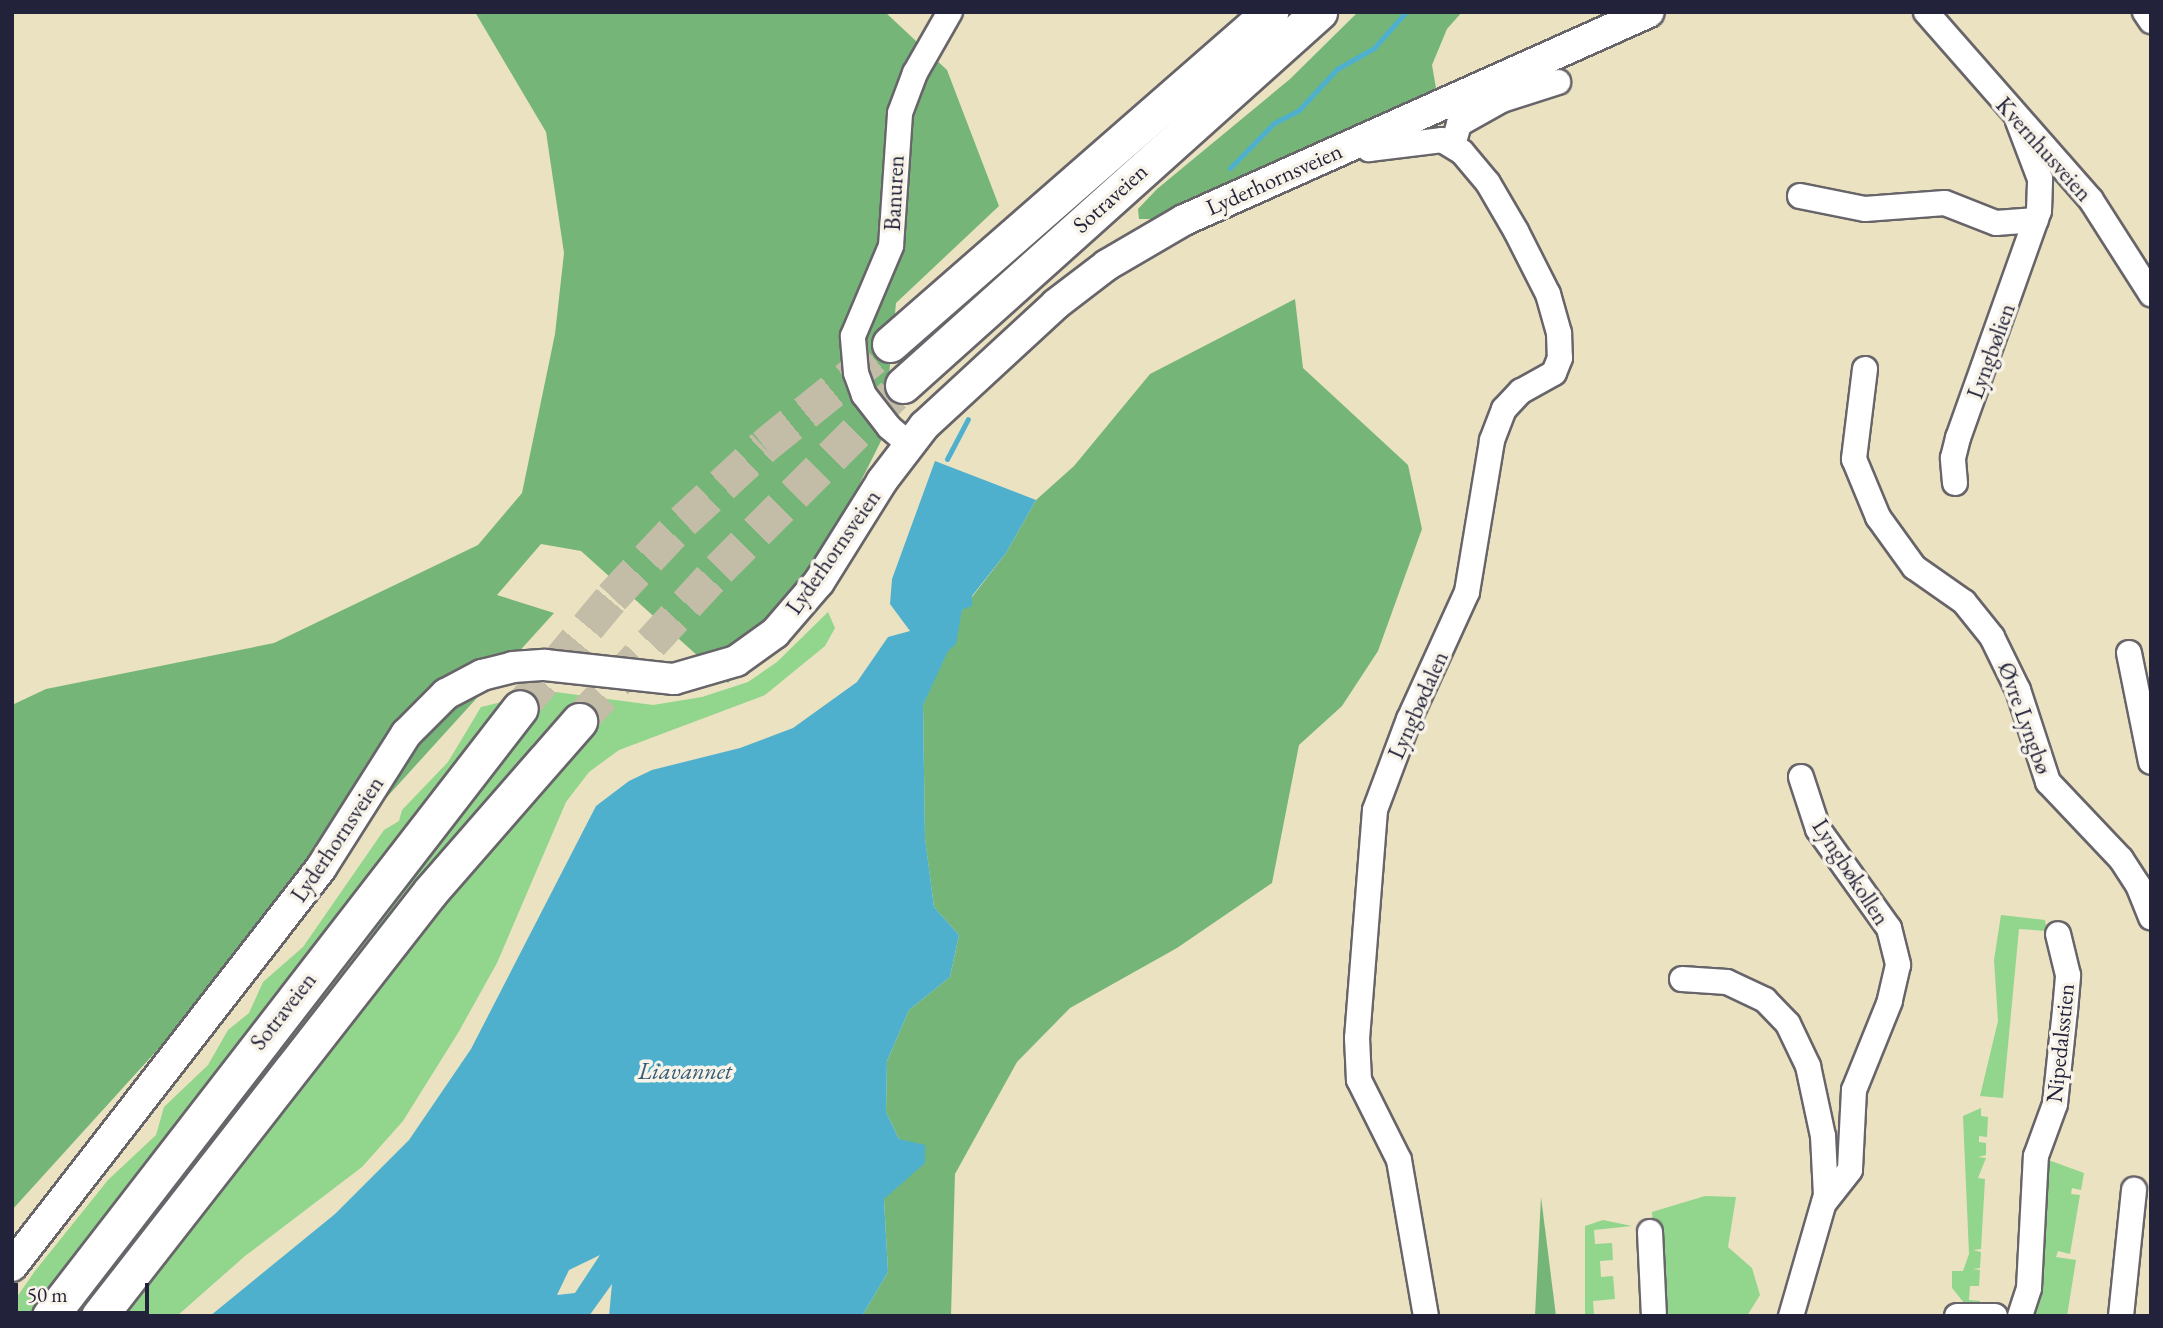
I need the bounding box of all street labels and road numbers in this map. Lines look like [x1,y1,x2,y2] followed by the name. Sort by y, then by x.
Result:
[1990,91,2098,207] street label: Kvernhusveien
[1202,137,1346,221] street label: Lyderhornsveien
[878,154,910,232] street label: Banuren
[1067,157,1153,239] street label: Sotraveien
[1961,300,2021,402] street label: Lyngbølien
[780,484,886,620] street label: Lyderhornsveien
[1382,647,1454,763] street label: Lyngbødalen
[1992,658,2058,778] street label: Øvre Lyngbø
[285,771,389,907] street label: Lyderhornsveien
[1806,814,1896,930] street label: Lyngbøkollen
[244,967,322,1055] street label: Sotraveien
[2040,982,2080,1104] street label: Nipedalsstien

